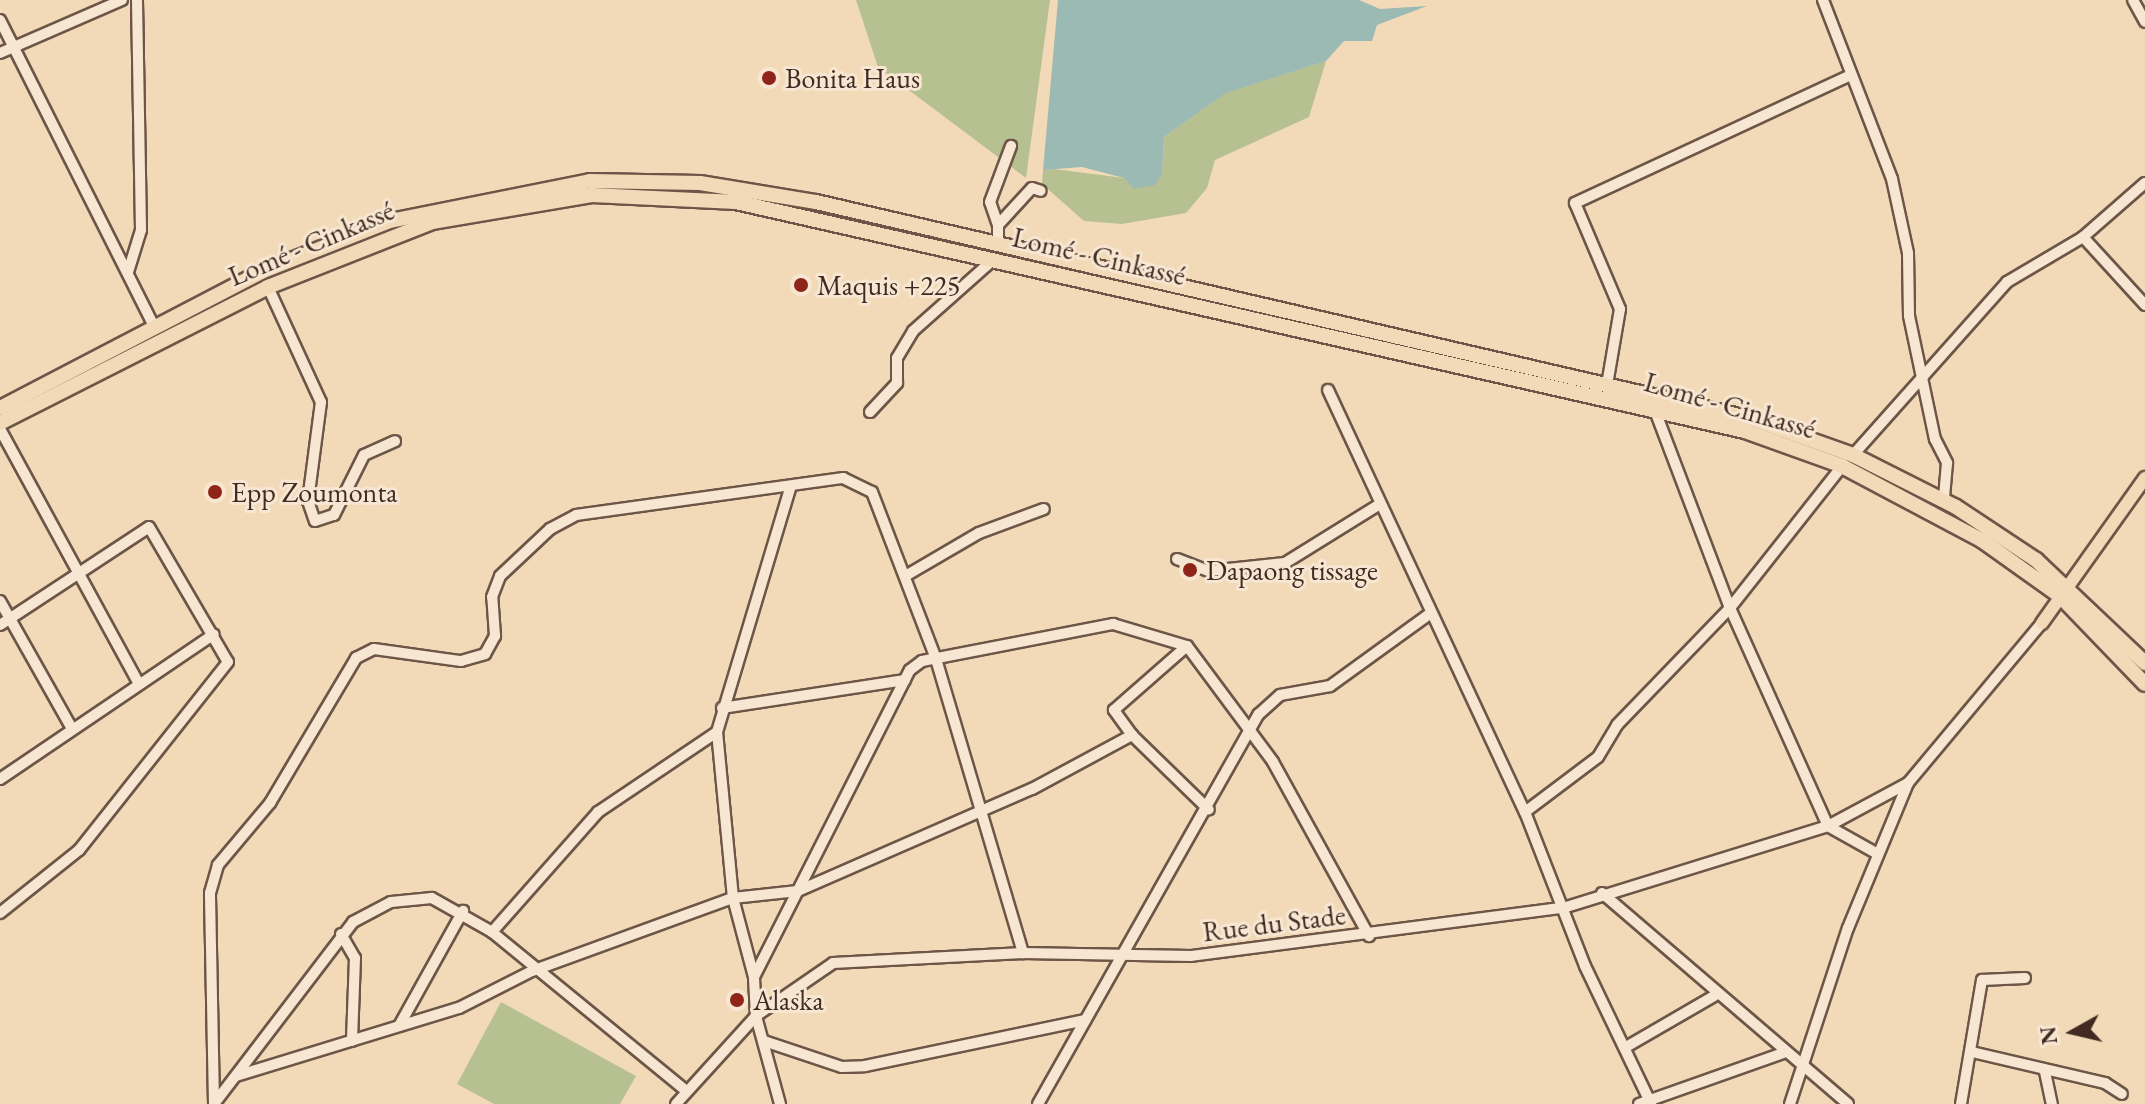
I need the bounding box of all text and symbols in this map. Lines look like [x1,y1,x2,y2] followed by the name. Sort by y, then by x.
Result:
[785,61,920,95] place label: Bonita Haus
[760,69,778,87] marker: Bonita Haus
[223,193,399,293] street label: Lomé - Cinkassé
[1009,220,1189,292] street label: Lomé - Cinkassé
[817,268,961,302] place label: Maquis +225
[792,276,810,294] marker: Maquis +225
[1640,365,1820,445] street label: Lomé - Cinkassé
[231,475,397,509] place label: Epp Zoumonta
[206,483,224,501] marker: Epp Zoumonta
[1206,553,1378,587] place label: Dapaong tissage
[1181,561,1199,579] marker: Dapaong tissage
[1201,898,1347,948] street label: Rue du Stade
[753,983,824,1017] place label: Alaska
[728,991,746,1009] marker: Alaska
[2033,992,2113,1072] north arrow
[2033,1025,2064,1046] text: N

